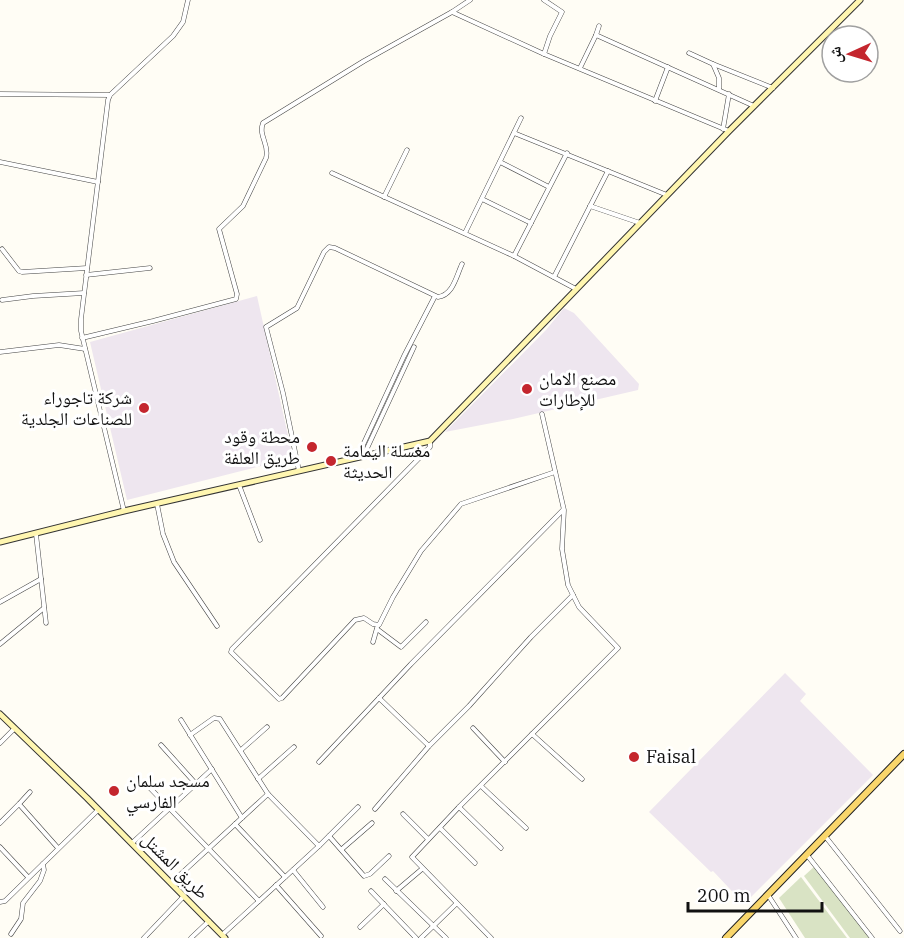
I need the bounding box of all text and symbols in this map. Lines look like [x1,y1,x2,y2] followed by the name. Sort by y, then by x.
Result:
[820,24,880,84] north arrow
[824,46,846,64] text: ش
[539,367,616,411] place label: مصنع الامان للإطارات
[520,382,534,396] marker: مصنع الامان للإطارات
[21,386,132,430] place label: شركة تاجوراء للصناعات الجلدية
[137,401,151,415] marker: شركة تاجوراء للصناعات الجلدية
[224,425,300,469] place label: محطة وقود طريق العلفة
[343,439,430,483] place label: مغسلة اليمامة الحديثة
[305,440,319,454] marker: محطة وقود طريق العلفة
[324,454,338,468] marker: مغسلة اليمامة الحديثة
[646,745,696,768] place label: Faisal
[627,750,641,764] marker: Faisal
[126,769,210,817] place label: مسجد سلمان الفارسي
[107,784,121,798] marker: مسجد سلمان الفارسي
[137,827,214,904] street label: طريق المشتل
[688,875,822,913] scale bar
[697,884,751,907] text: 200 m

